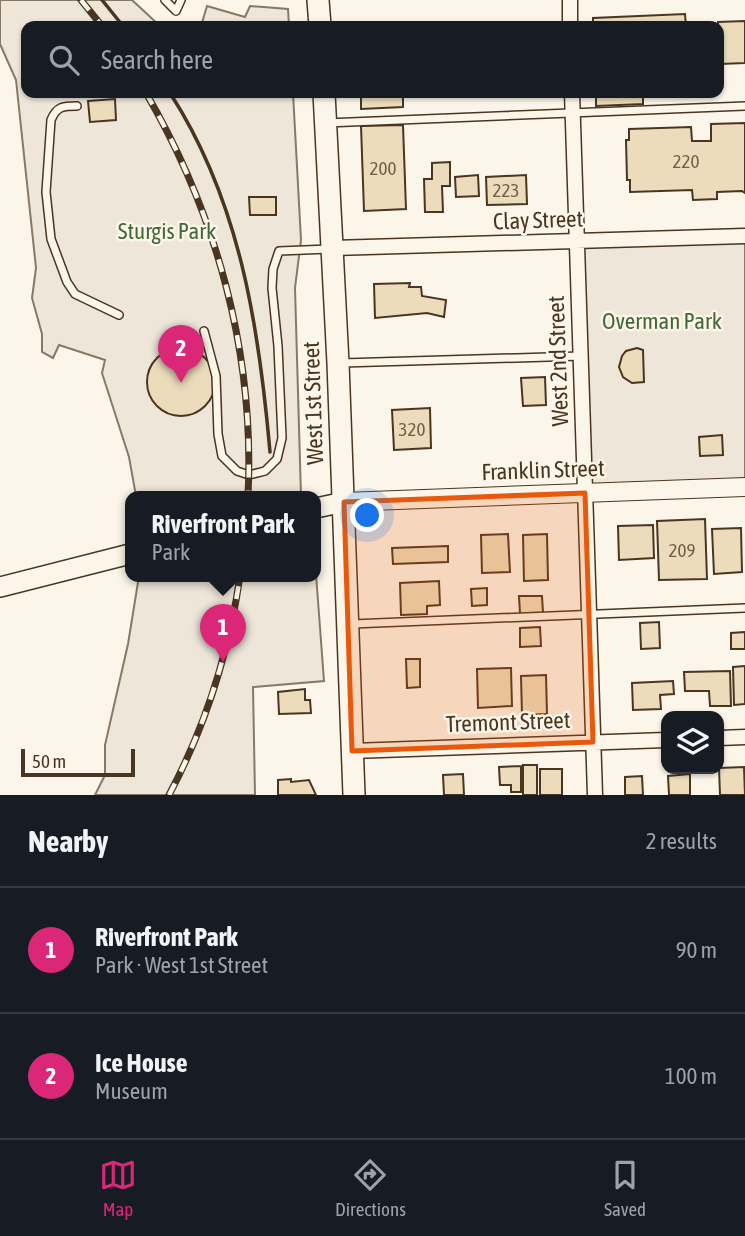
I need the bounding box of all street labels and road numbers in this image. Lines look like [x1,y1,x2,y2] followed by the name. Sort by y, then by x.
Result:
[492,205,584,235] street label: Clay Street
[543,295,573,427] street label: West 2nd Street
[298,341,328,465] street label: West 1st Street
[481,455,605,485] street label: Franklin Street
[445,707,571,737] street label: Tremont Street

